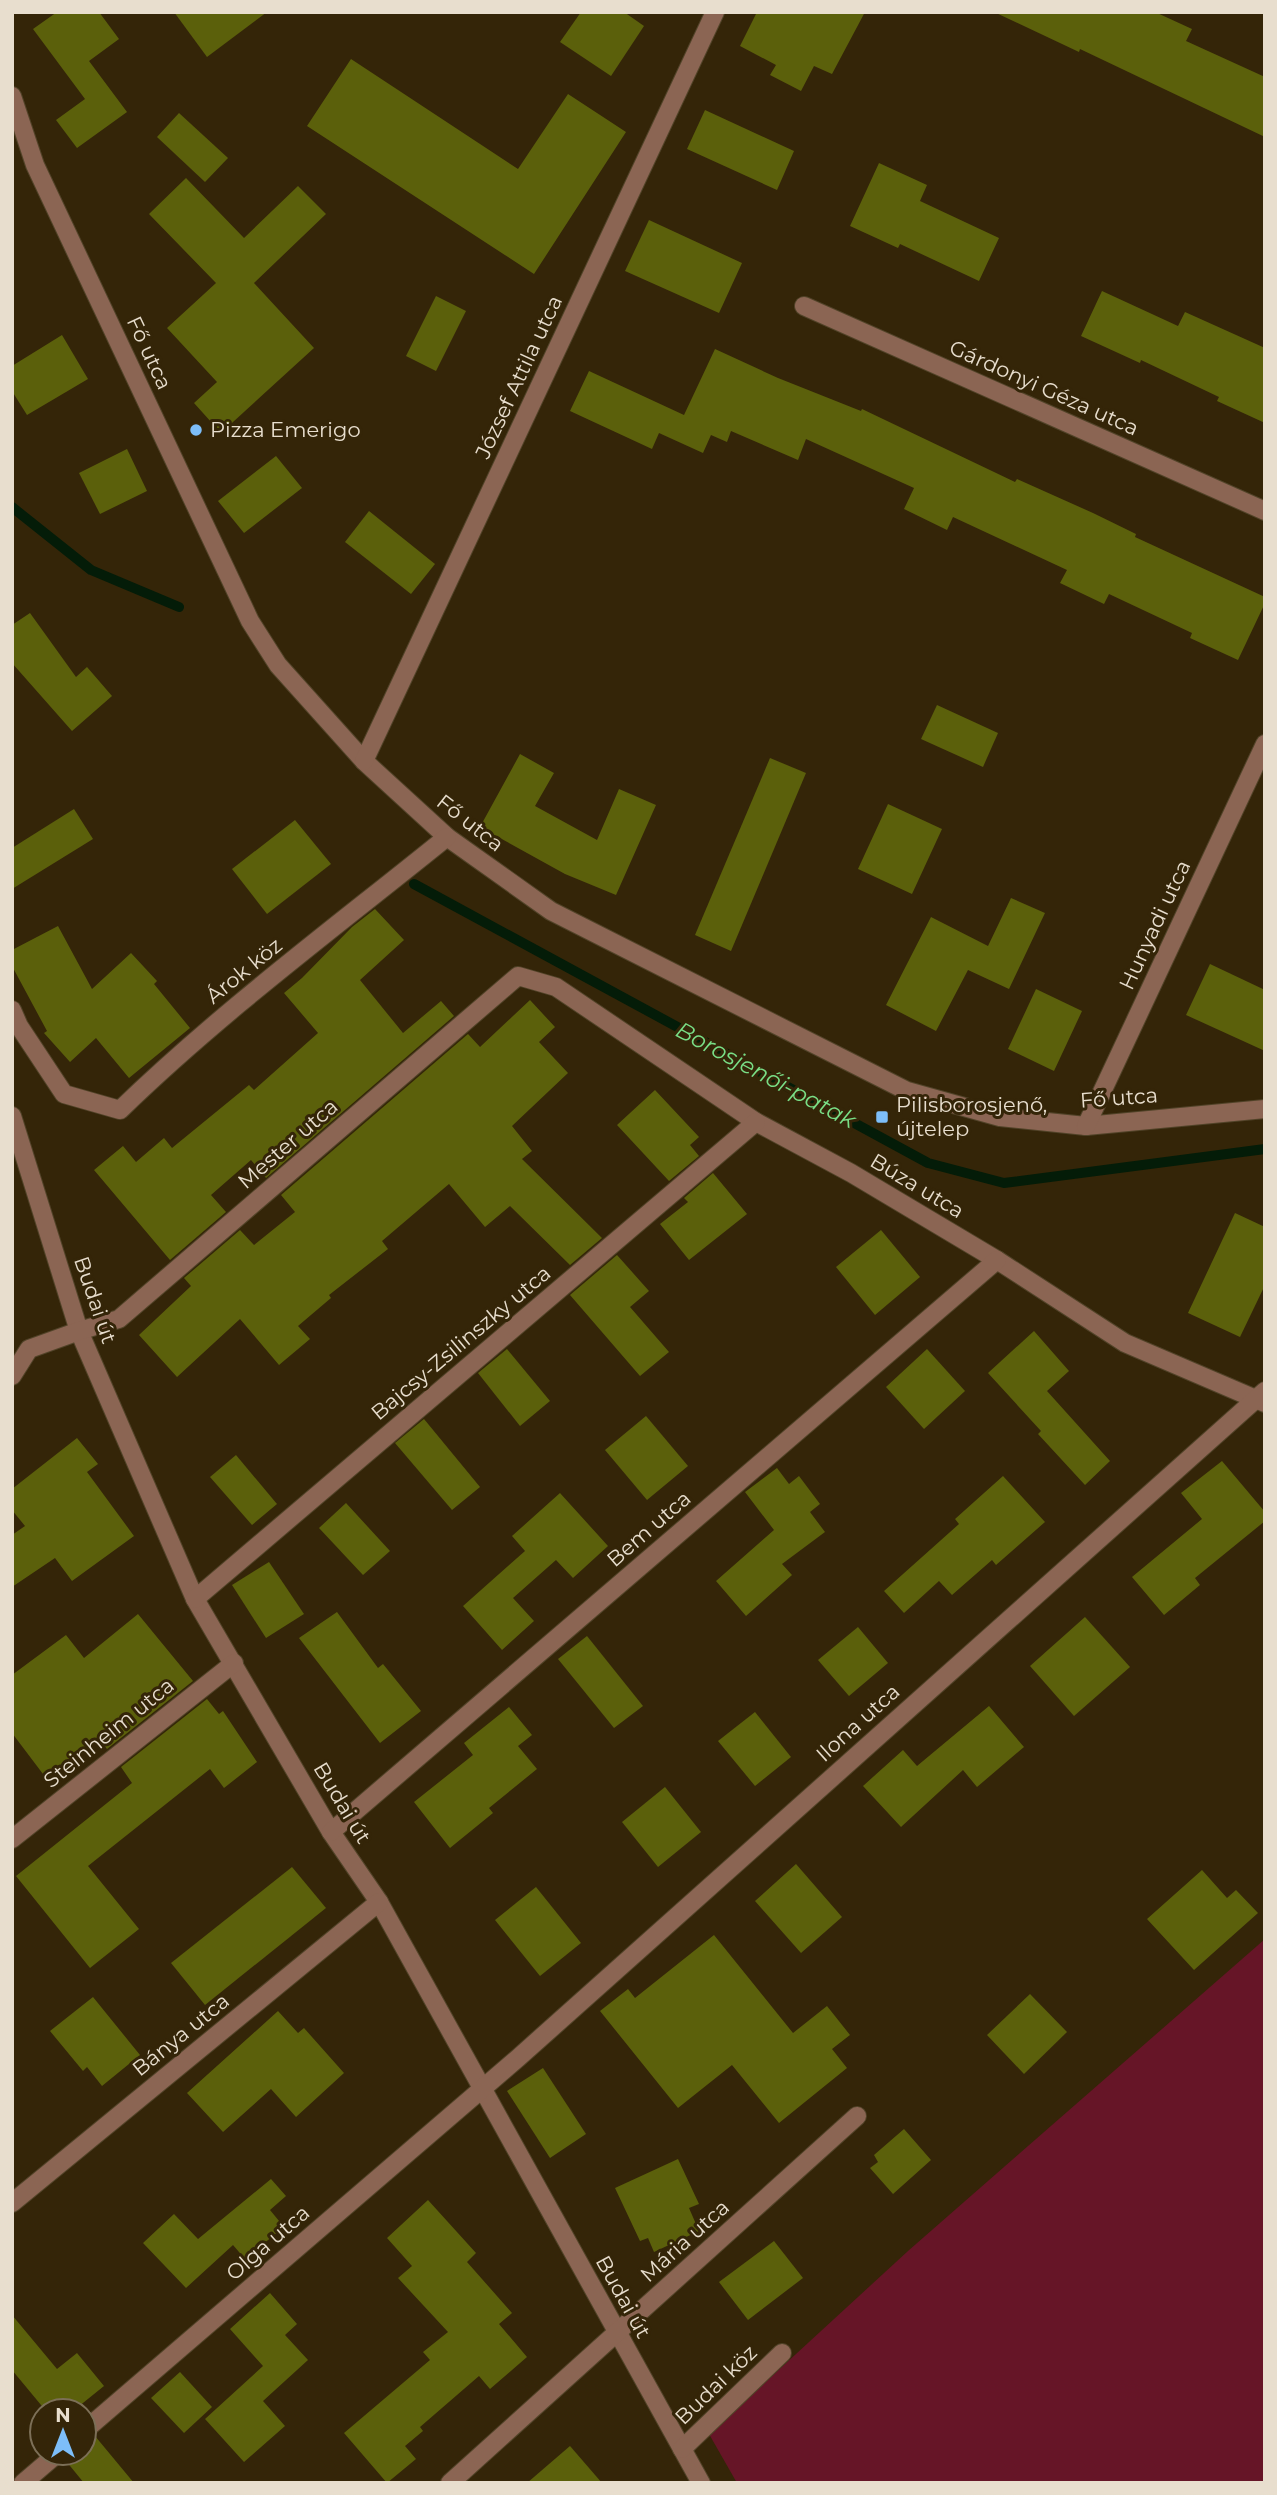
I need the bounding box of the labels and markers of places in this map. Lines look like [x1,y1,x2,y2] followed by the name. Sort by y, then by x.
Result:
[210,417,361,442] place label: Pizza Emerigo
[188,422,204,438] marker: Pizza Emerigo
[896,1092,1047,1141] place label: Pilisborosjenő, újtelep
[874,1109,890,1125] marker: Pilisborosjenő, újtelep

